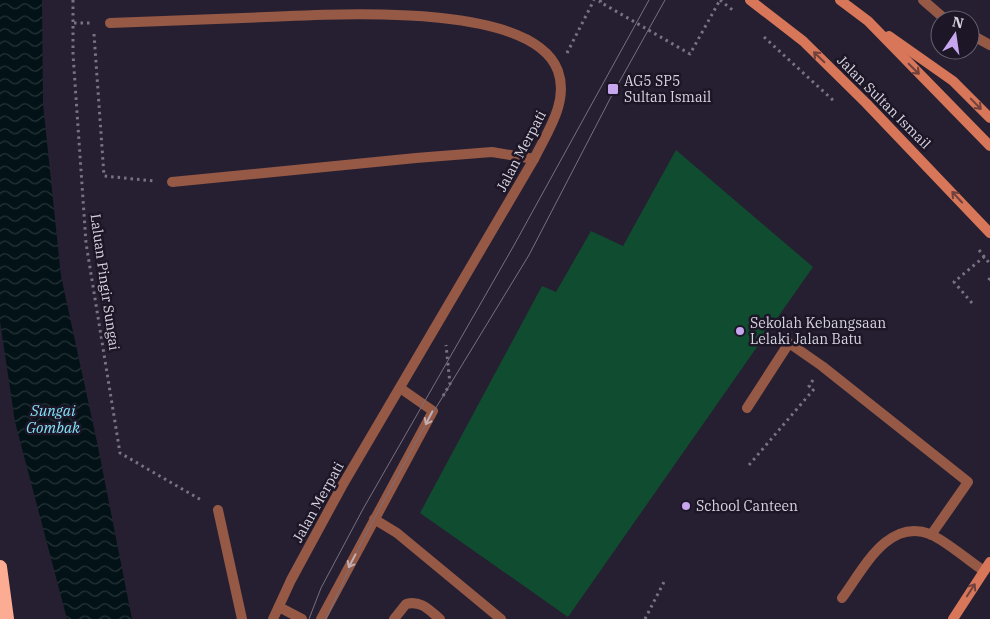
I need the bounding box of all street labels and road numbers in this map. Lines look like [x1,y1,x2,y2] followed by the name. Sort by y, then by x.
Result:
[833,51,935,153] street label: Jalan Sultan Ismail
[492,107,550,195] street label: Jalan Merpati
[87,213,123,351] street label: Laluan Pingir Sungai
[288,458,348,546] street label: Jalan Merpati

